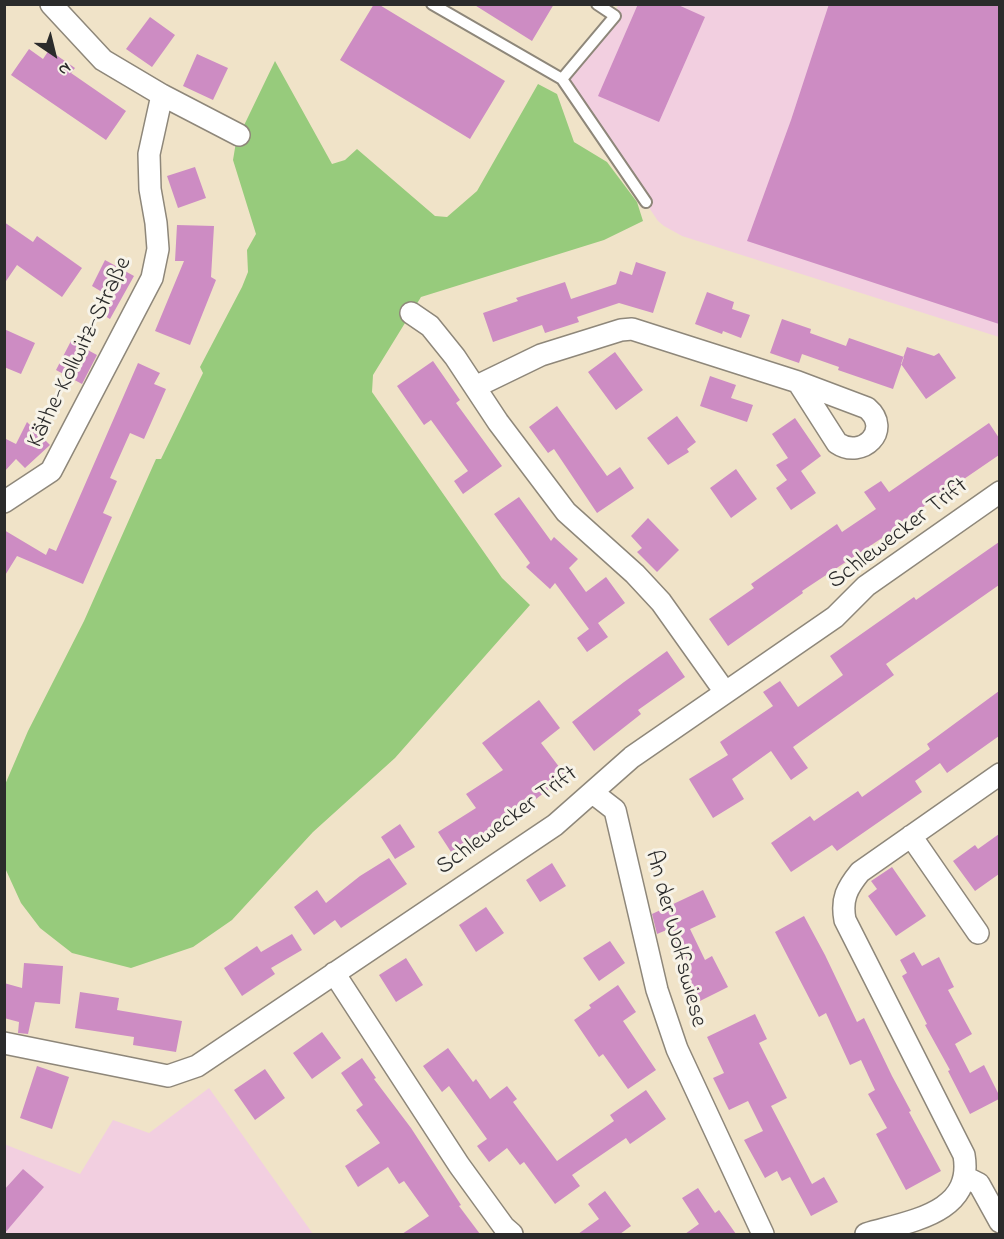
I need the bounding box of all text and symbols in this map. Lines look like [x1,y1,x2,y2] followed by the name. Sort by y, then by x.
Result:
[24,24,84,84] north arrow
[53,56,76,82] text: N
[22,253,140,453] street label: Käthe-Kollwitz-Straße
[823,473,975,597] street label: Schlewecker Trift
[432,761,584,883] street label: Schlewecker Trift
[637,847,711,1031] street label: An der Wolfswiese

